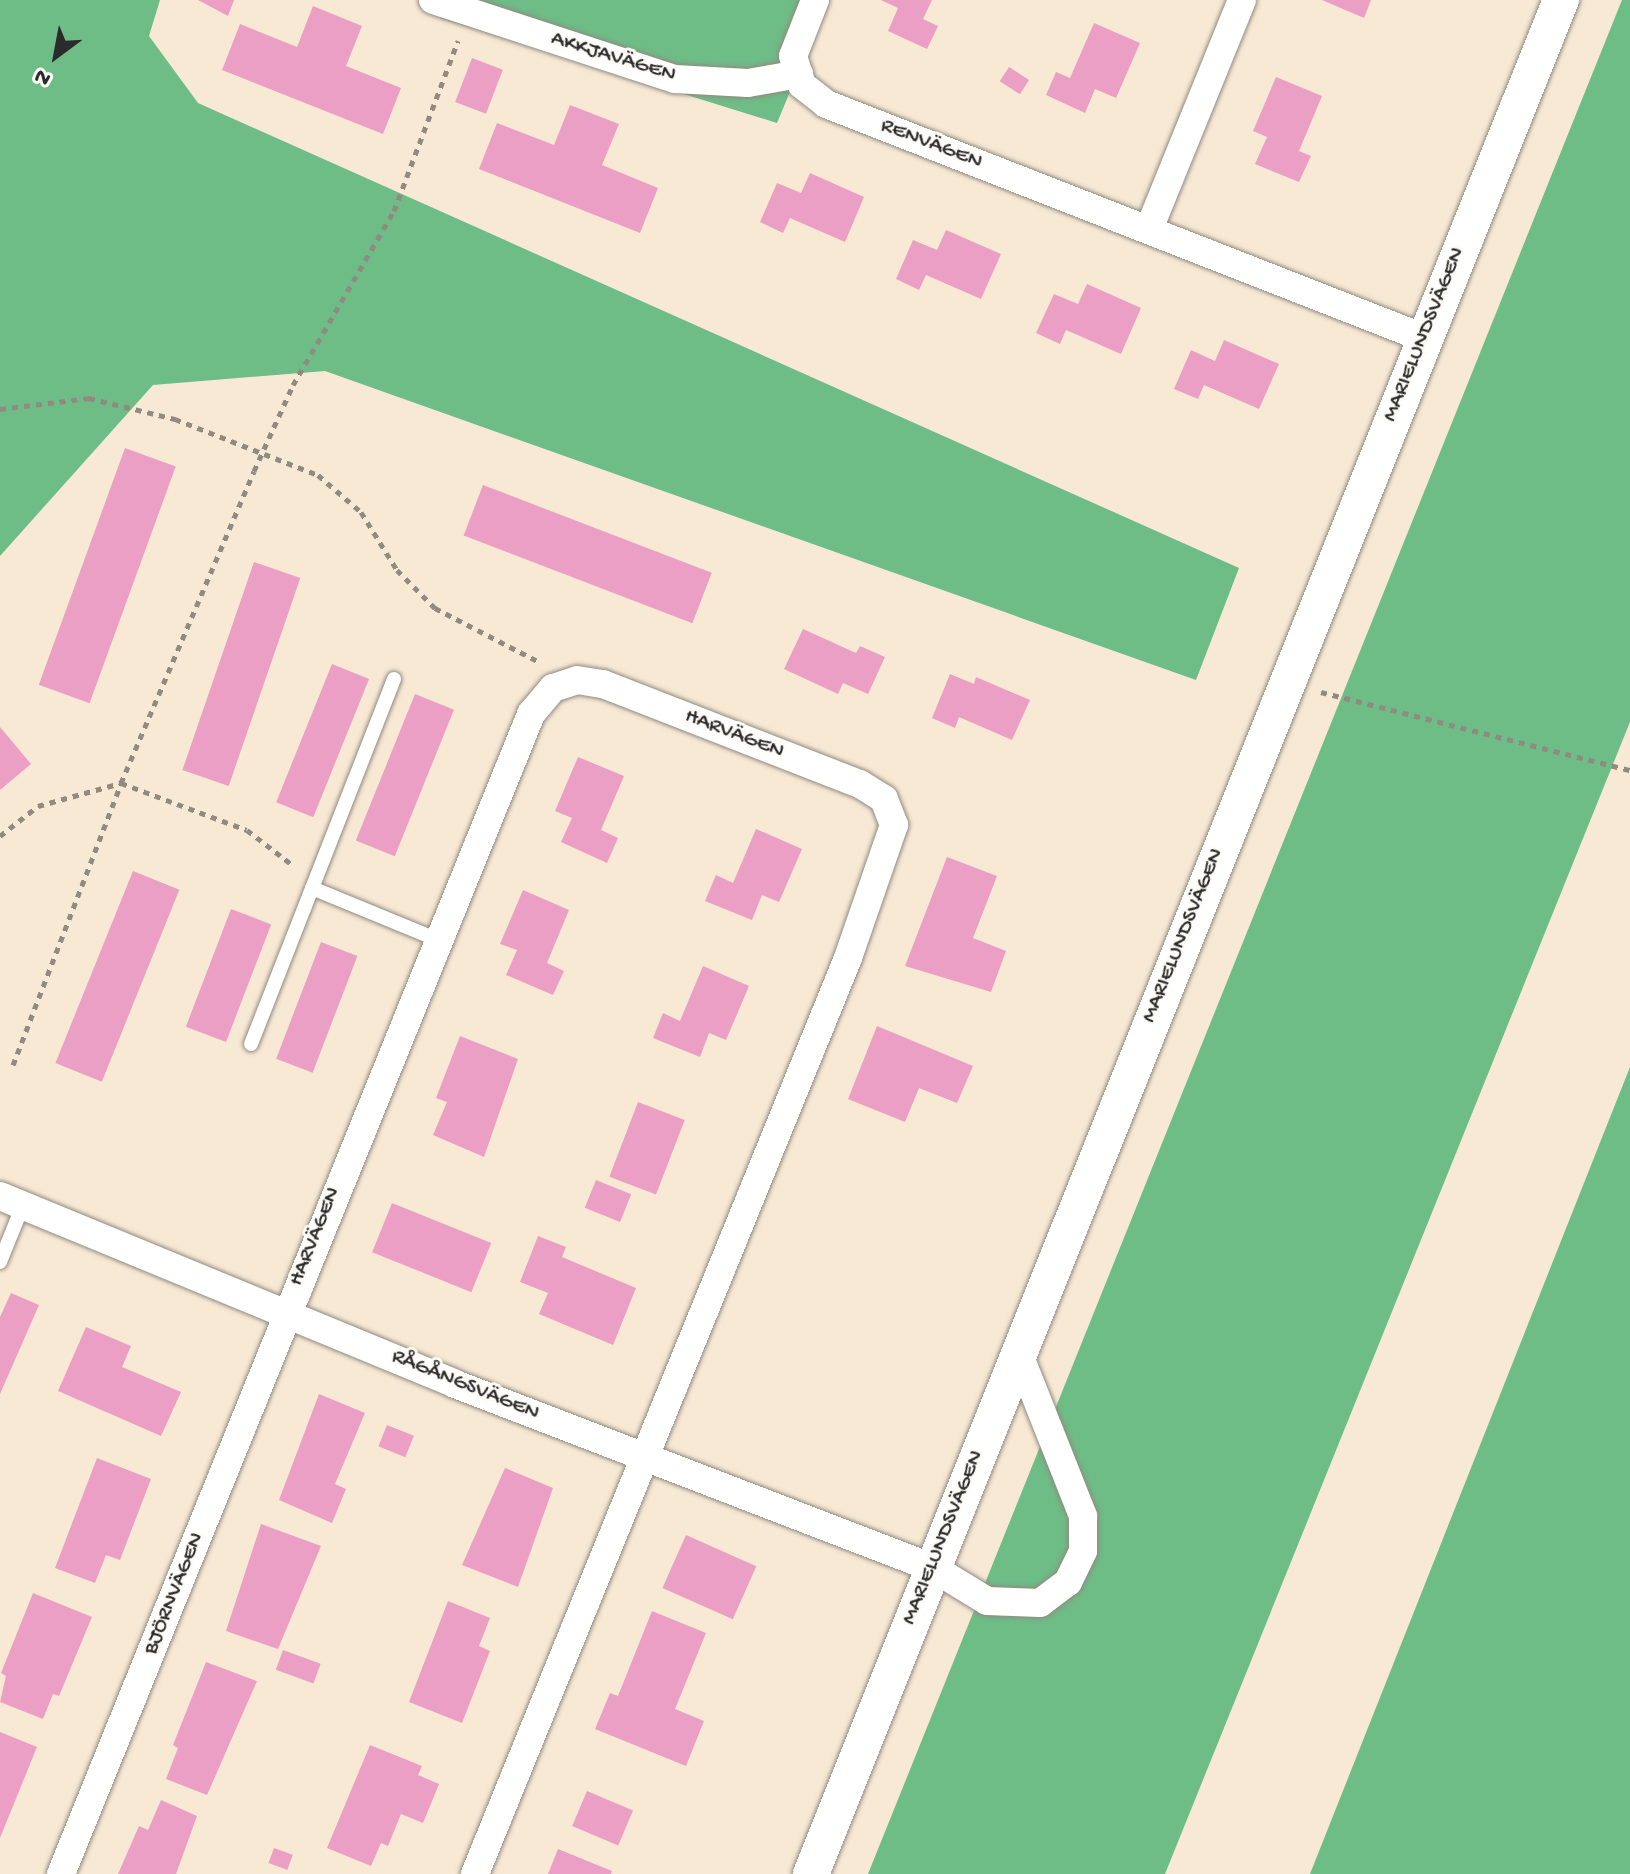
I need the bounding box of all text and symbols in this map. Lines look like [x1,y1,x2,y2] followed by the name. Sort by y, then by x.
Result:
[16,16,96,96] north arrow
[547,27,679,89] street label: AKKJAVÄGEN
[30,62,56,91] text: N
[876,114,986,176] street label: RENVÄGEN
[1378,244,1472,426] street label: MARIELUNDSVÄGEN
[681,704,787,766] street label: HARVÄGEN
[1137,845,1231,1027] street label: MARIELUNDSVÄGEN
[284,1184,348,1290] street label: HARVÄGEN
[387,1344,543,1428] street label: RÅGÅNGSVÄGEN
[897,1447,991,1629] street label: MARIELUNDSVÄGEN
[139,1529,211,1659] street label: BJÖRNVÄGEN

